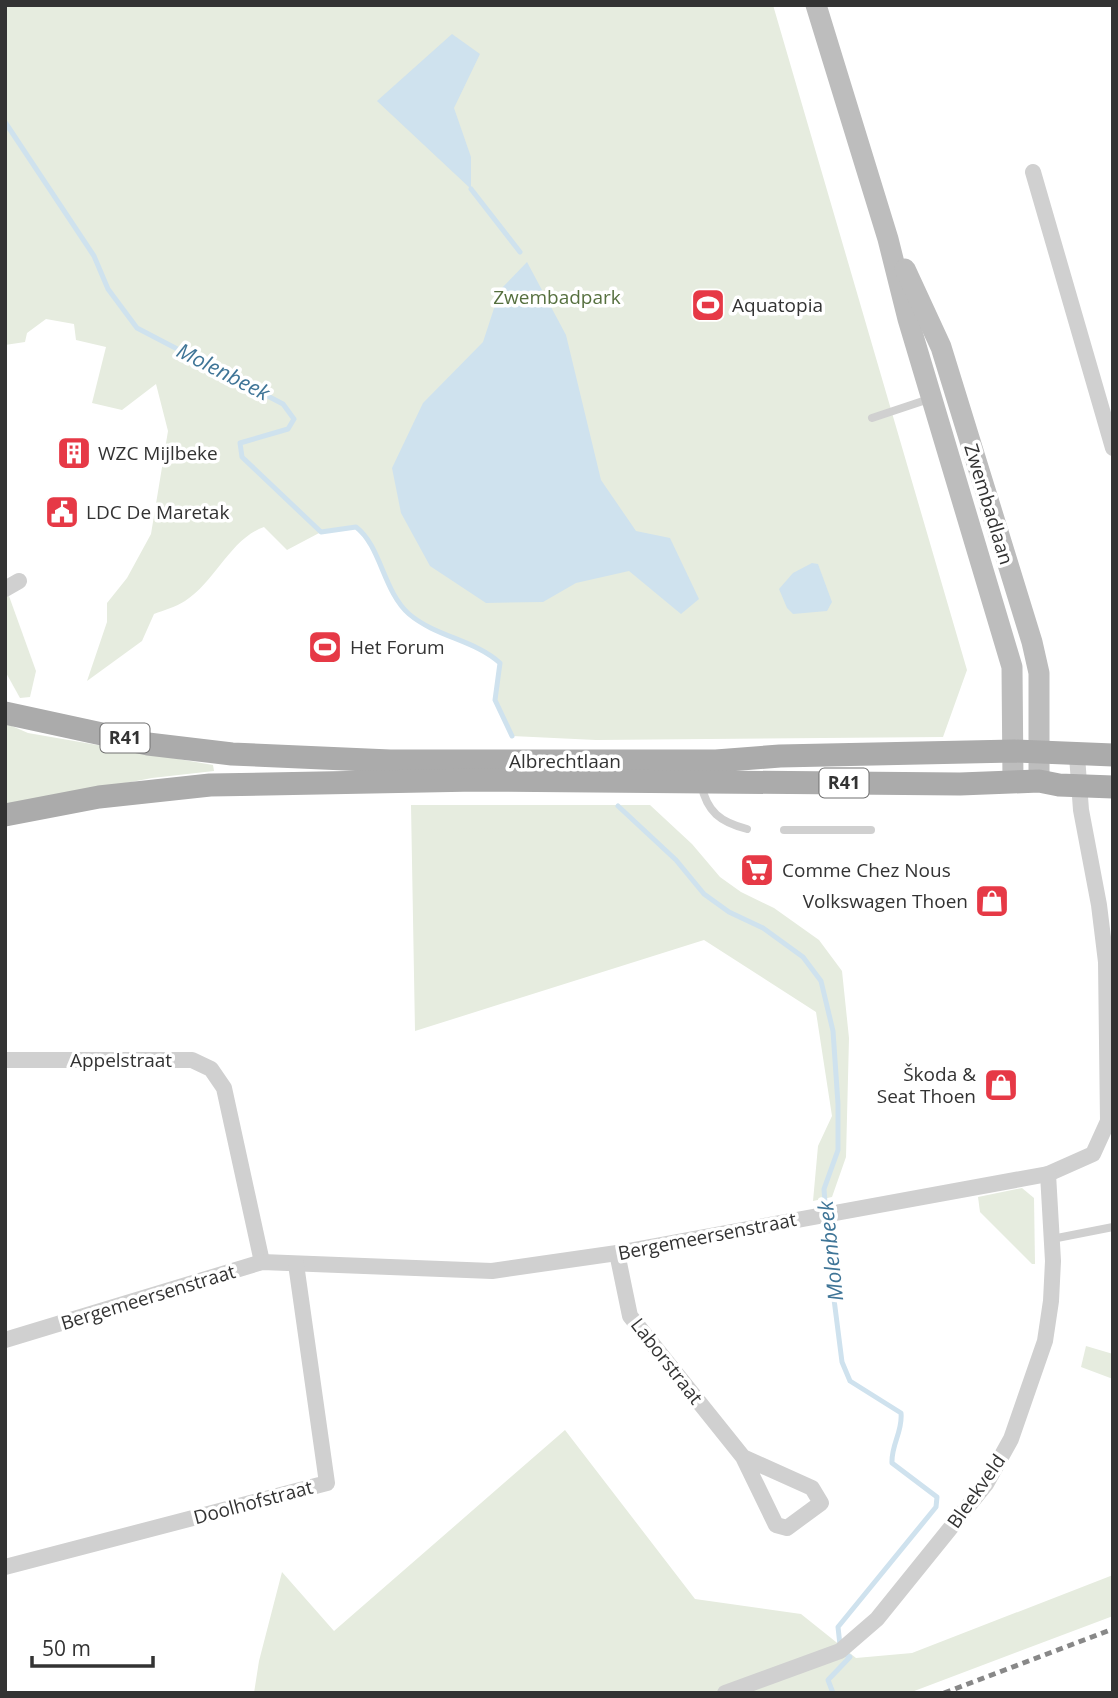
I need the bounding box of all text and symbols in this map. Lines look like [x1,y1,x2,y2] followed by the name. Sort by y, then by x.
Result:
[493,284,621,310] park label: Zwembadpark
[689,286,727,324] sports icon: Aquatopia
[732,292,823,318] place label: Aquatopia
[172,336,275,407] water label: Molenbeek
[55,434,93,472] building icon: WZC Mijlbeke
[98,440,218,466] place label: WZC Mijlbeke
[958,440,1020,568] street label: Zwembadlaan
[43,493,81,531] public building icon: LDC De Maretak
[86,499,229,525] place label: LDC De Maretak
[306,628,344,666] sports icon: Het Forum
[350,634,445,660] place label: Het Forum
[100,724,150,752] road number: R41
[509,748,621,774] street label: Albrechtlaan
[820,768,868,798] road number: R41
[738,851,776,889] supermarket icon: Comme Chez Nous
[782,857,951,883] place label: Comme Chez Nous
[973,882,1011,920] shop icon: Volkswagen Thoen
[803,888,968,914] place label: Volkswagen Thoen
[70,1047,172,1073] street label: Appelstraat
[877,1061,976,1109] place label: Škoda & Seat Thoen
[982,1066,1020,1104] shop icon: Škoda & Seat Thoen
[811,1199,849,1303] water label: Molenbeek
[616,1206,799,1266] street label: Bergemeersenstraat
[58,1258,239,1336] street label: Bergemeersenstraat
[625,1313,709,1410] street label: Laborstraat
[941,1449,1011,1533] street label: Bleekveld
[191,1474,316,1530] street label: Doolhofstraat
[32,1624,152,1668] scale bar
[42,1634,91,1662] text: 50 m

